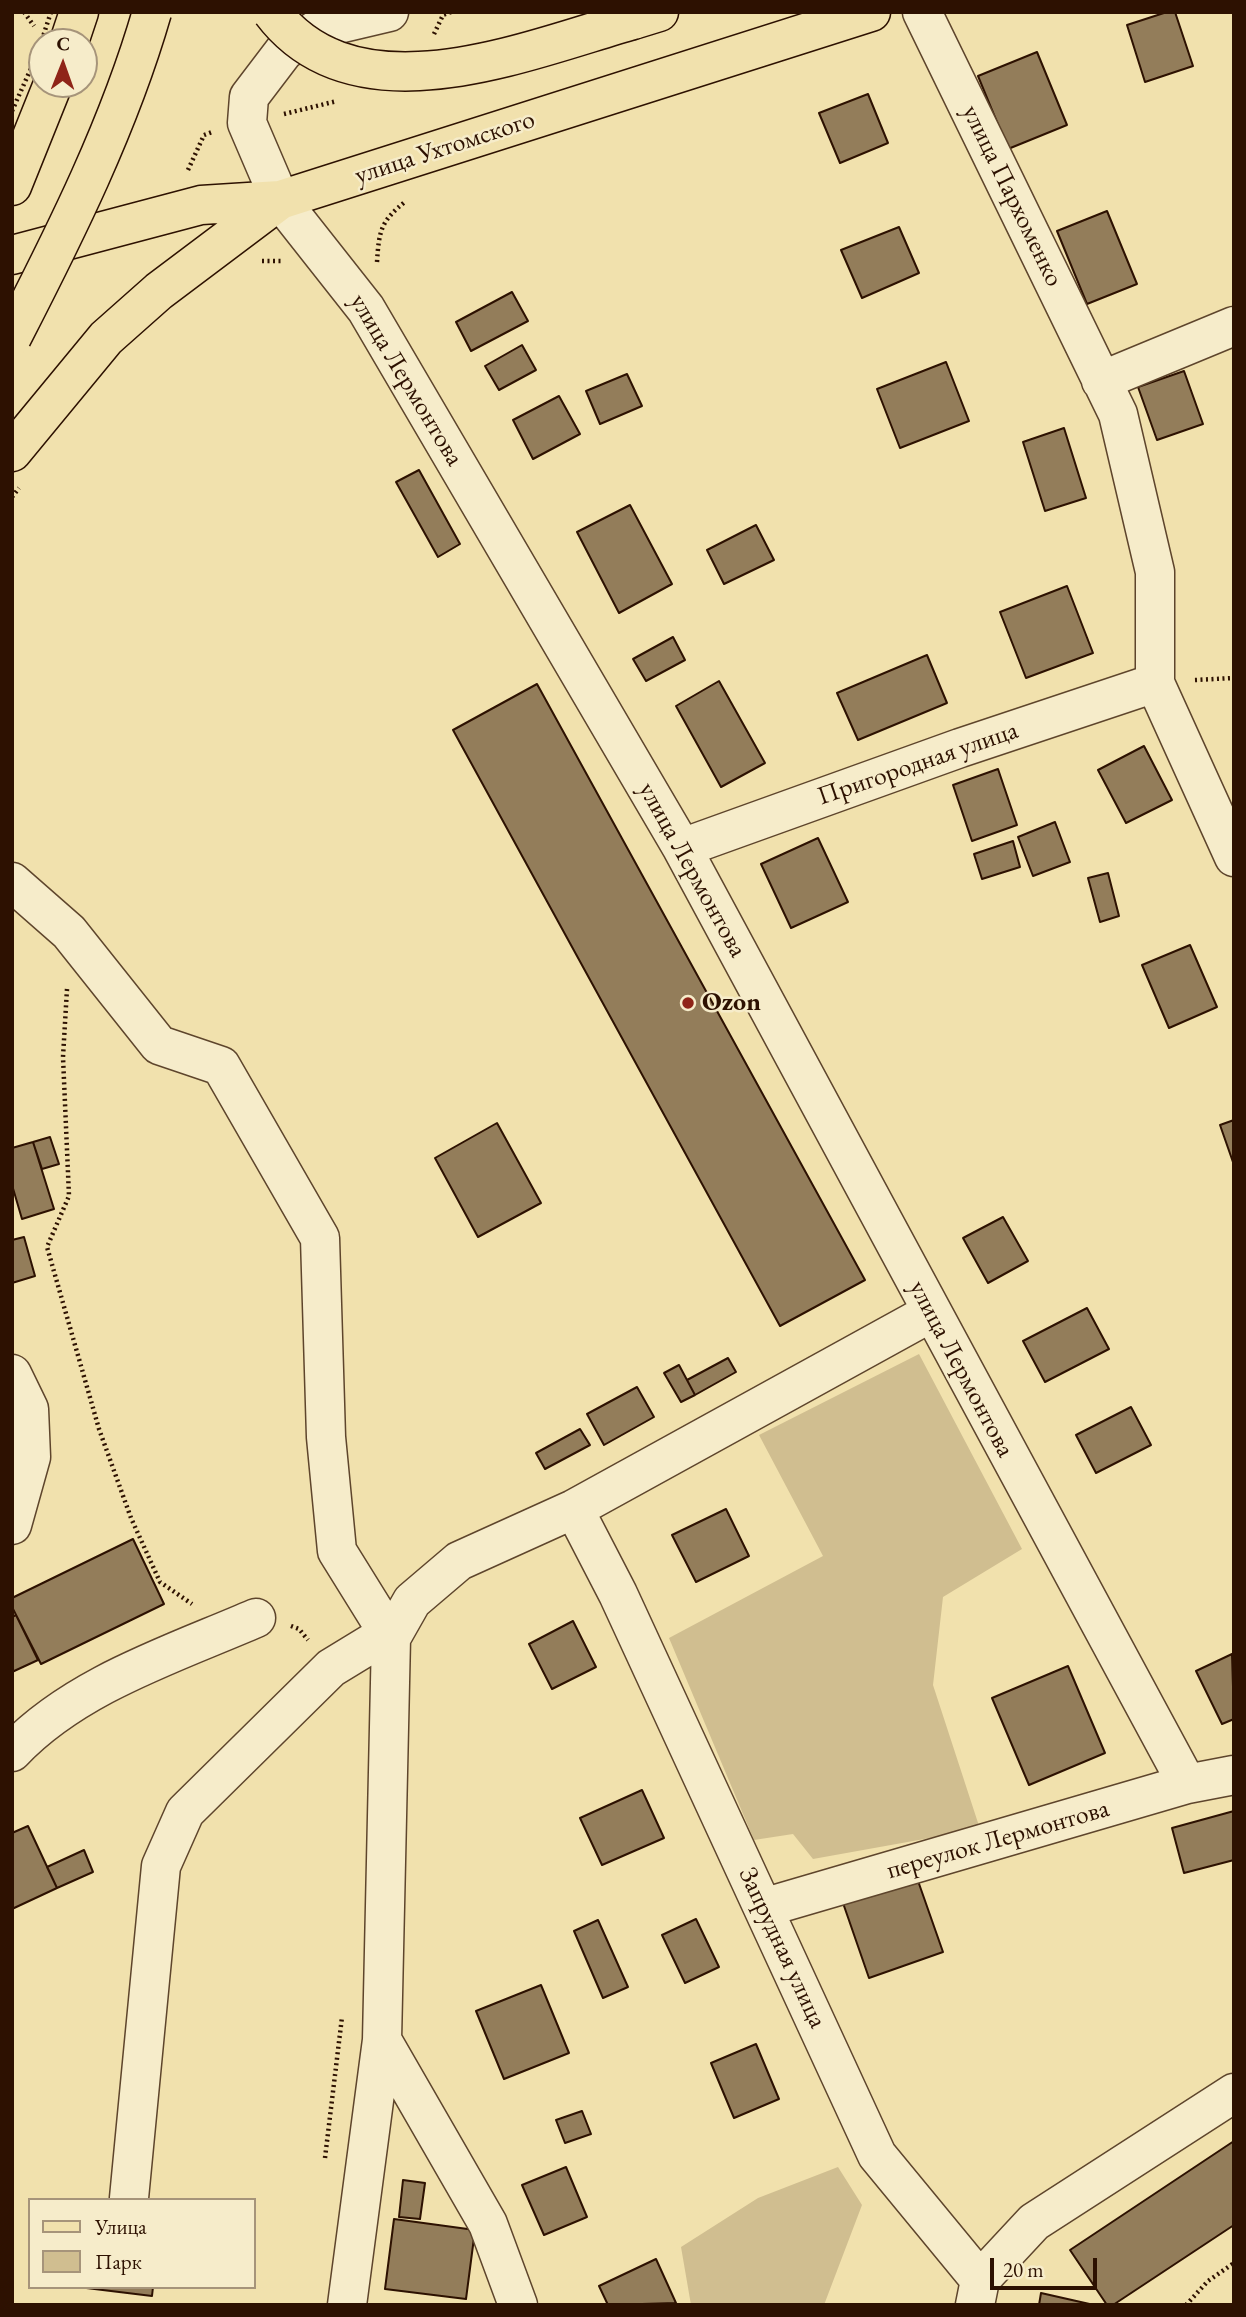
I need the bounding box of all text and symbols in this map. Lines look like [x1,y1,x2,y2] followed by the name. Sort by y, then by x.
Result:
[28,28,98,98] north arrow
[56,31,70,56] text: С
[955,100,1069,292] street label: улица Пархоменко
[351,104,539,192] street label: улица Ухтомского
[342,288,470,472] street label: улица Лермонтова
[814,715,1022,813] street label: Пригородная улица
[631,777,753,963] street label: улица Лермонтова
[702,987,761,1019] place label: Ozon
[680,995,696,1011] marker: Ozon
[901,1275,1021,1463] street label: улица Лермонтова
[883,1793,1113,1887] street label: переулок Лермонтова
[731,1863,833,2033] street label: Запрудная улица
[28,2198,256,2289] legend
[95,2213,147,2240] text: Улица
[994,2244,1101,2288] scale bar
[95,2248,142,2275] text: Парк
[1003,2256,1044,2283] text: 20 m

